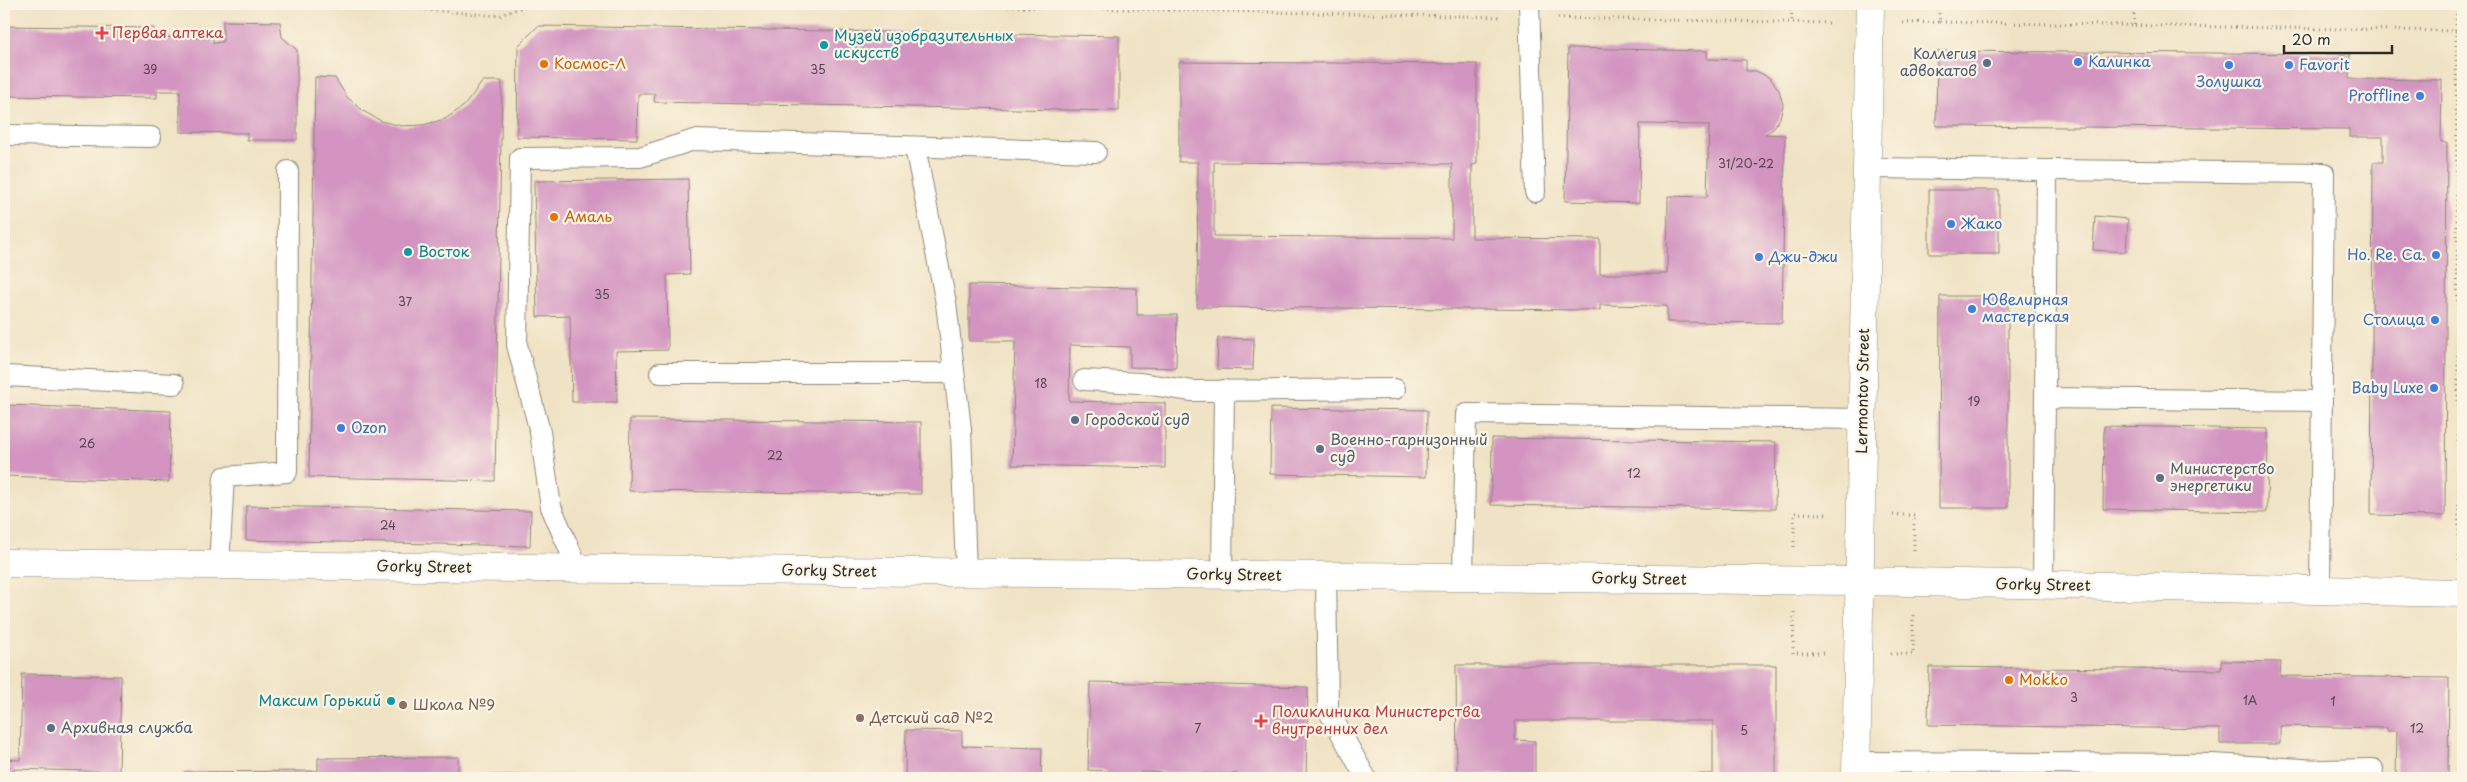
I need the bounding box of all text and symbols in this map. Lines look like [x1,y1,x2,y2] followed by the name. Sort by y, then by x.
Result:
[112,20,224,43] place label: Первая аптека
[2284,22,2392,54] scale bar
[834,23,1014,63] place label: Музей изобразительных искусств
[96,27,108,39] marker: Первая аптека
[2292,27,2331,50] text: 20 m
[818,39,830,51] marker: Музей изобразительных искусств
[1900,41,1977,81] place label: Коллегия адвокатов
[2088,49,2151,72] place label: Калинка
[554,51,626,74] place label: Космос-Л
[2299,52,2350,75] place label: Favorit
[2072,56,2084,68] marker: Калинка
[1981,57,1993,69] marker: Коллегия адвокатов
[538,58,550,70] marker: Космос-Л
[2223,59,2235,71] marker: Золушка
[2283,59,2295,71] marker: Favorit
[143,60,157,78] house number: 39
[810,60,826,78] house number: 35
[2196,69,2262,92] place label: Золушка
[2348,83,2410,106] place label: Proffline
[2414,90,2426,102] marker: Proffline
[1718,154,1774,172] house number: 31/20-22
[564,204,612,227] place label: Амаль
[548,211,560,223] marker: Амаль
[1960,211,2002,234] place label: Жако
[1945,218,1957,230] marker: Жако
[418,239,470,262] place label: Восток
[2347,242,2426,265] place label: Ho. Re. Ca.
[1768,244,1838,267] place label: Джи-джи
[402,246,414,258] marker: Восток
[2430,249,2442,261] marker: Ho. Re. Ca.
[1753,251,1765,263] marker: Джи-джи
[594,285,610,303] house number: 35
[1982,287,2070,327] place label: Ювелирная мастерская
[398,292,413,310] house number: 37
[1966,303,1978,315] marker: Ювелирная мастерская
[2363,307,2426,330] place label: Столица
[2429,314,2441,326] marker: Столица
[1849,328,1874,454] street label: Lermontov Street
[1035,374,1047,392] house number: 18
[2351,375,2424,398] place label: Baby Luxe
[2428,382,2440,394] marker: Baby Luxe
[1968,392,1980,410] house number: 19
[1085,407,1190,430] place label: Городской суд
[1069,414,1081,426] marker: Городской суд
[351,415,387,438] place label: Ozon
[335,422,347,434] marker: Ozon
[1330,427,1488,467] place label: Военно-гарнизонный суд
[79,434,95,452] house number: 26
[1314,443,1326,455] marker: Военно-гарнизонный суд
[767,446,783,464] house number: 22
[2170,456,2275,496] place label: Министерство энергетики
[1627,464,1641,482] house number: 12
[2154,472,2166,484] marker: Министерство энергетики
[380,516,396,534] house number: 24
[376,553,472,578] street label: Gorky Street
[781,557,877,582] street label: Gorky Street
[1186,561,1282,586] street label: Gorky Street
[1591,565,1687,590] street label: Gorky Street
[1995,571,2091,596] street label: Gorky Street
[2019,667,2068,690] place label: Mokko
[2003,674,2015,686] marker: Mokko
[258,688,381,711] place label: Максим Горький
[2070,688,2078,706] house number: 3
[2243,691,2257,709] house number: 1А
[413,692,495,715] place label: Школа №9
[2330,692,2336,710] house number: 1
[385,695,397,707] marker: Максим Горький
[397,699,409,711] marker: Школа №9
[1272,699,1481,739] place label: Поликлиника Министерства внутренних дел
[869,705,994,728] place label: Детский сад №2
[854,712,866,724] marker: Детский сад №2
[1254,714,1268,728] marker: Поликлиника Министерства внутренних дел
[61,715,193,738] place label: Архивная служба
[1195,719,1202,737] house number: 7
[2410,719,2424,737] house number: 12
[1740,721,1748,739] house number: 5
[45,722,57,734] marker: Архивная служба

